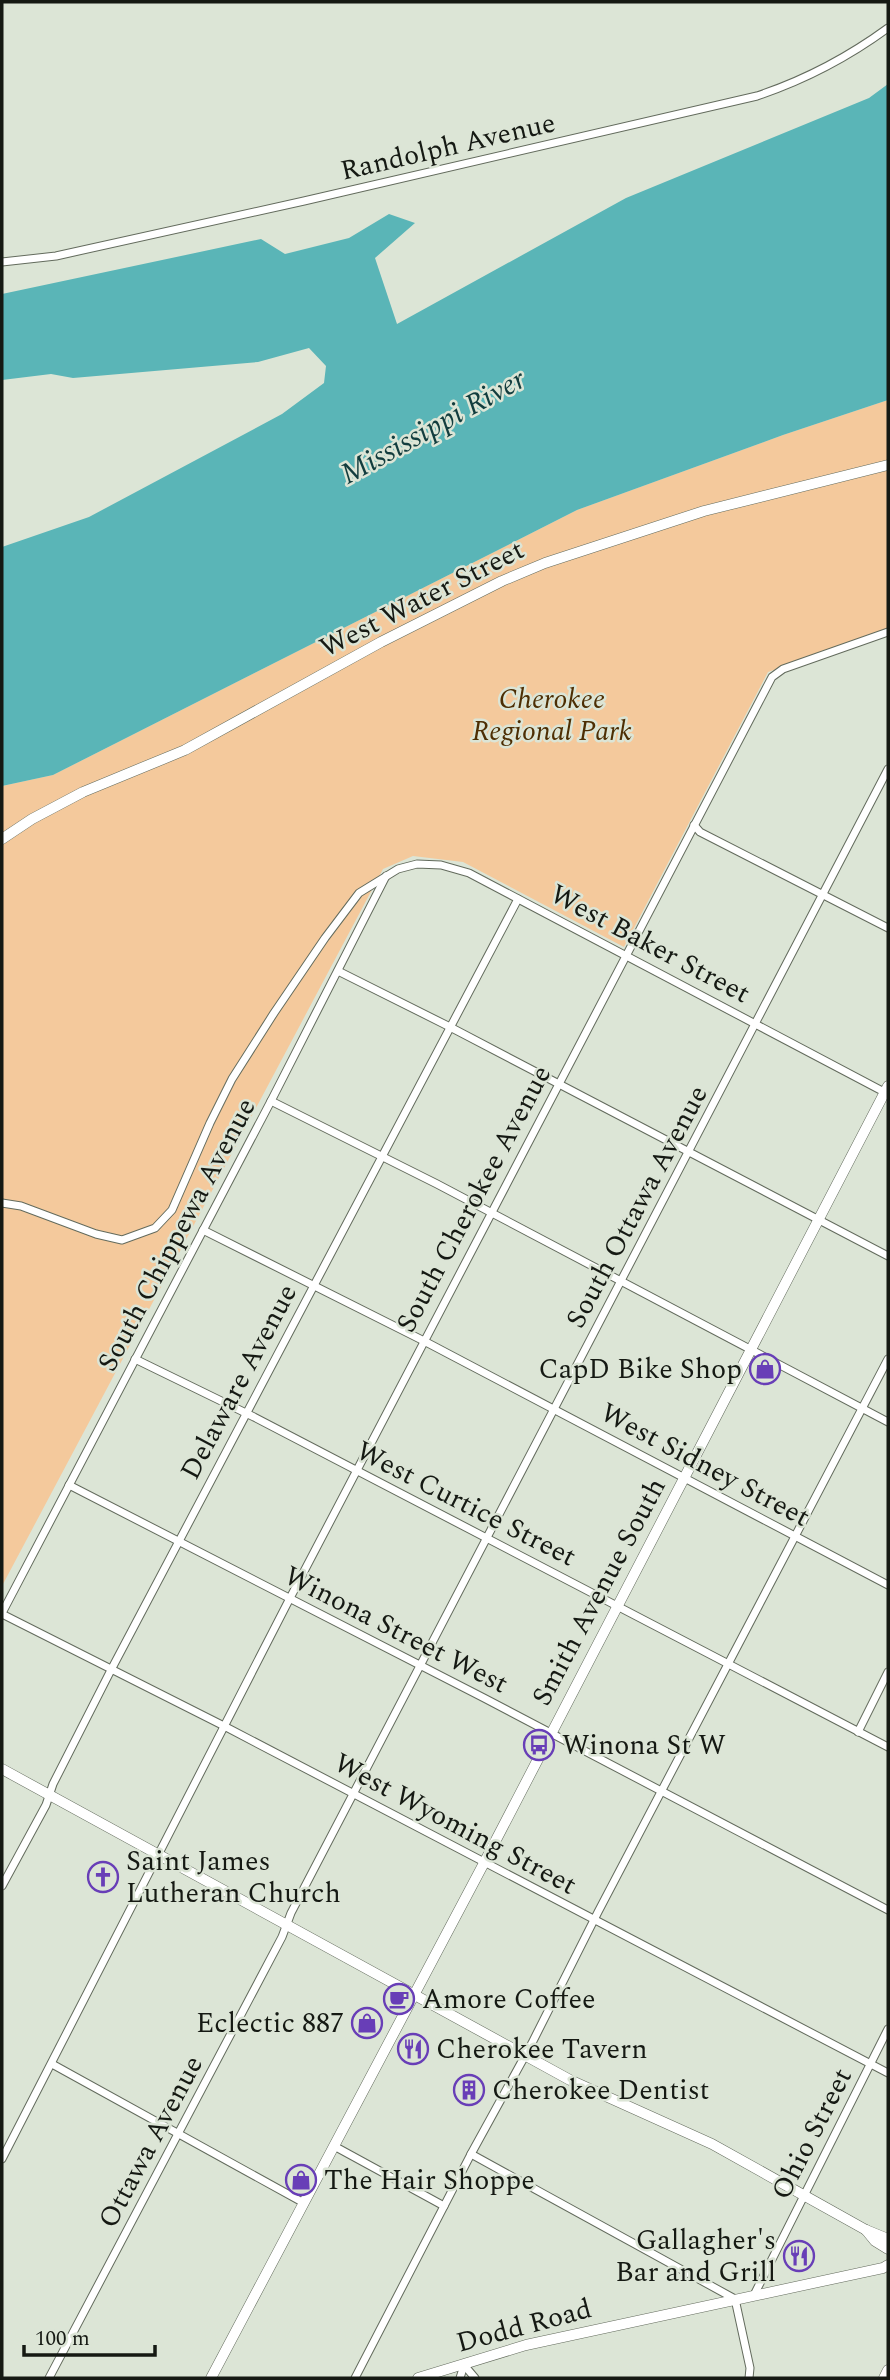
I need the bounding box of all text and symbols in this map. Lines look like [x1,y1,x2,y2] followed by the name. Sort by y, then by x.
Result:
[336,101,560,193] street label: Randolph Avenue
[332,357,535,497] water label: Mississippi River
[312,529,532,669] street label: West Water Street
[472,678,632,753] park label: Cherokee Regional Park
[542,873,758,1015] street label: West Baker Street
[385,1058,563,1340] street label: South Cherokee Avenue
[555,1078,719,1336] street label: South Ottawa Avenue
[87,1091,267,1379] street label: South Chippewa Avenue
[169,1277,309,1487] street label: Delaware Avenue
[538,1348,742,1391] place label: CapD Bike Shop
[748,1352,782,1386] shop icon: CapD Bike Shop
[592,1392,818,1539] street label: West Sidney Street
[348,1430,584,1578] street label: West Curtice Street
[521,1470,677,1714] street label: Smith Avenue South
[276,1555,516,1705] street label: Winona Street West
[562,1724,726,1767] place label: Winona St W
[522,1728,556,1762] bus stop icon: Winona St W
[326,1742,584,1906] street label: West Wyoming Street
[126,1840,341,1915] place label: Saint James Lutheran Church
[86,1860,120,1894] church icon: Saint James Lutheran Church
[422,1978,596,2021] place label: Amore Coffee
[382,1982,416,2016] cafe icon: Amore Coffee
[196,2002,344,2045] place label: Eclectic 887
[350,2006,384,2040] shop icon: Eclectic 887
[436,2028,647,2071] place label: Cherokee Tavern
[396,2032,430,2066] restaurant icon: Cherokee Tavern
[87,2048,215,2236] street label: Ottawa Avenue
[760,2060,864,2208] street label: Ohio Street
[492,2069,710,2112] place label: Cherokee Dentist
[452,2073,486,2107] building icon: Cherokee Dentist
[324,2159,535,2202] place label: The Hair Shoppe
[284,2163,318,2197] shop icon: The Hair Shoppe
[615,2219,776,2294] place label: Gallagher's Bar and Grill
[782,2239,816,2273] restaurant icon: Gallagher's Bar and Grill
[452,2287,596,2365] street label: Dodd Road
[24,2314,156,2358] scale bar
[35,2323,90,2355] text: 100 m

